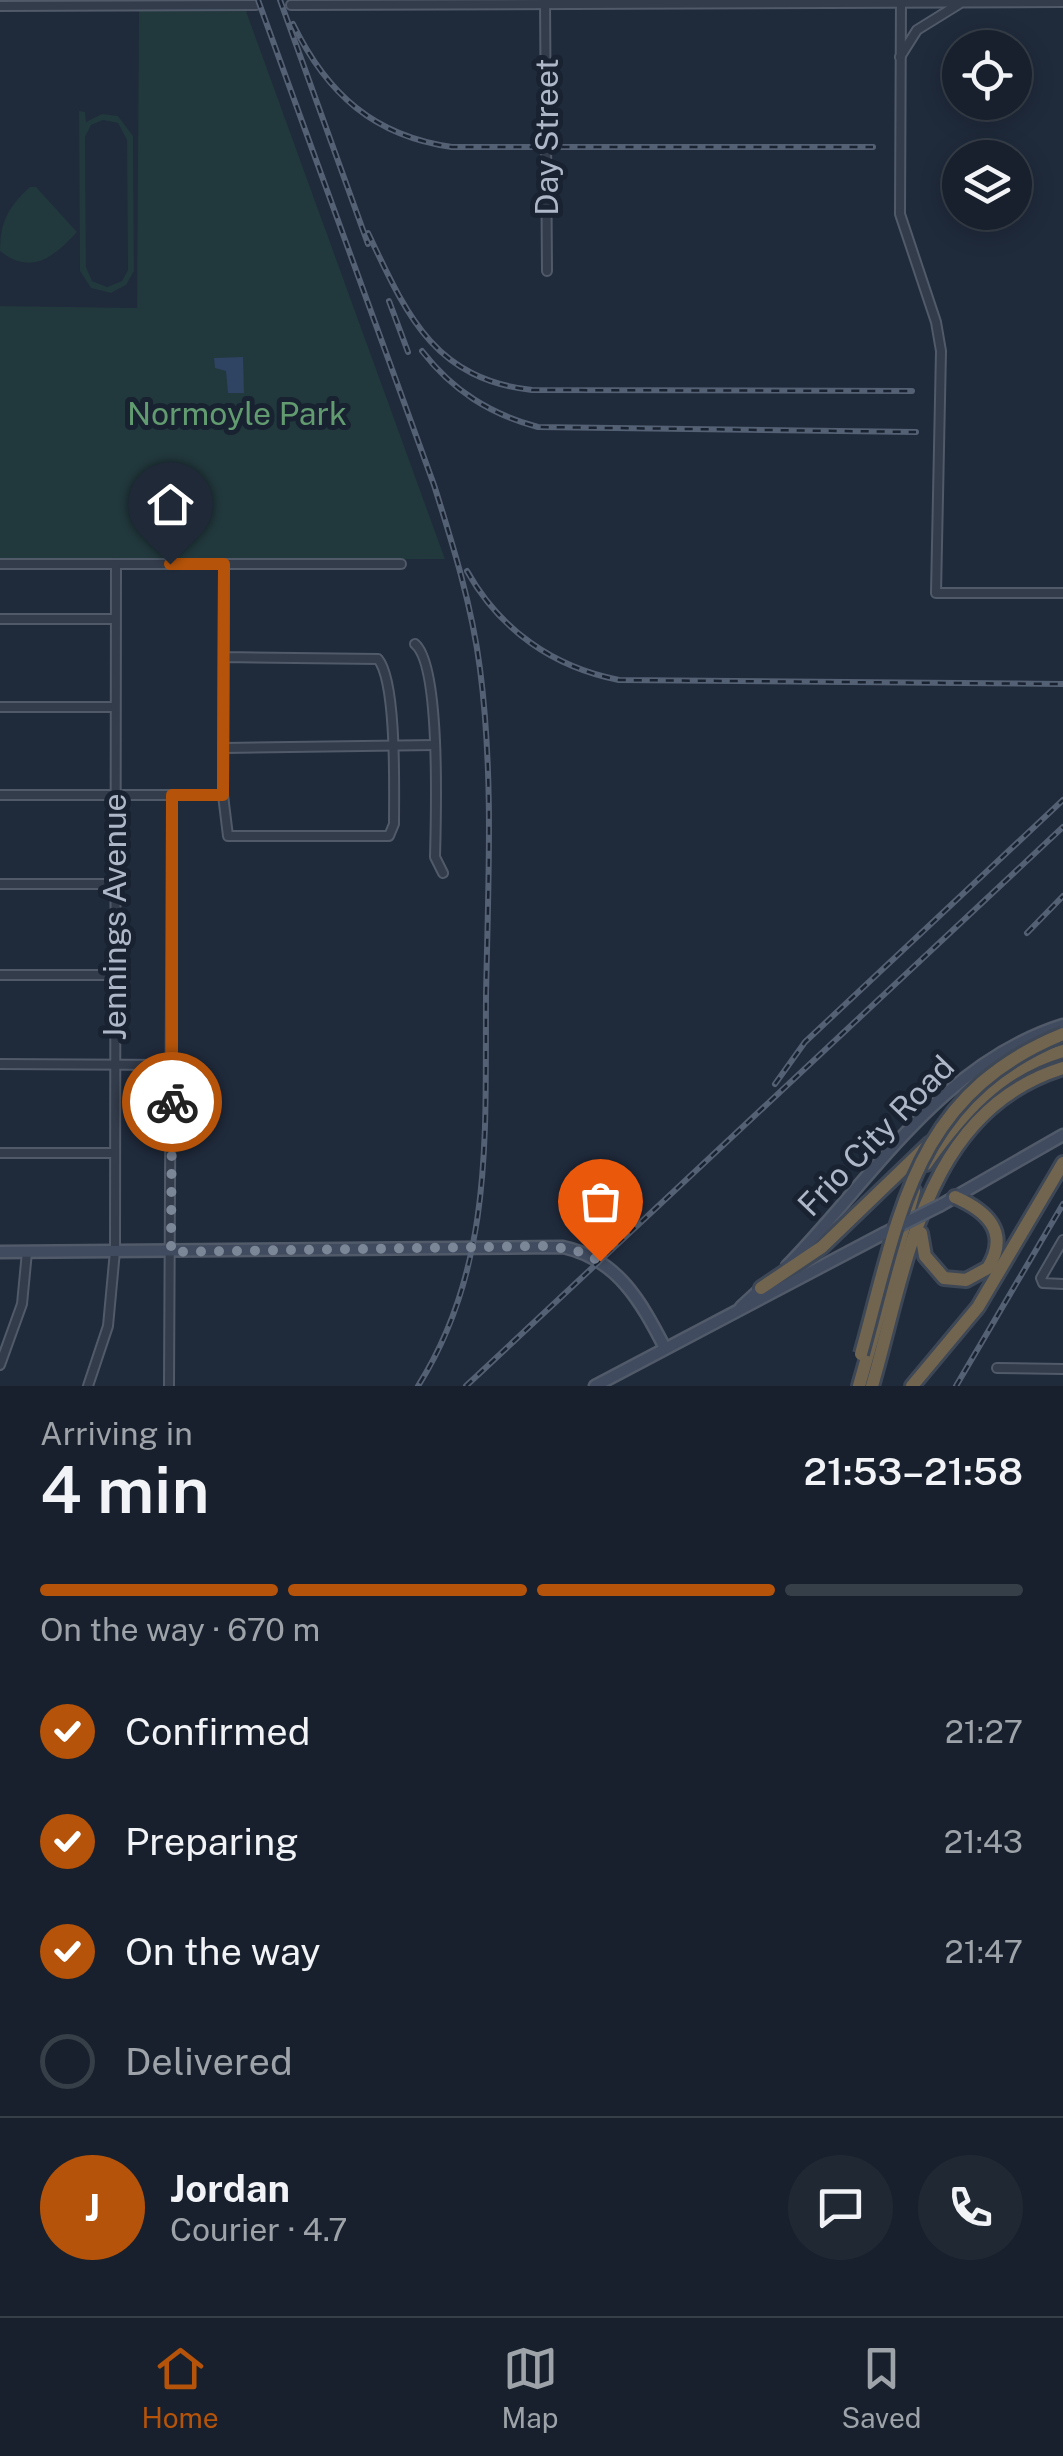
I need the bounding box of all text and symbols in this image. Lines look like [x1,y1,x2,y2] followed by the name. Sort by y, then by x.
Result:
[942,30,1032,230] map controls
[942,30,1032,120] button: locate
[528,58,565,216] street label: Day Street
[942,140,1032,230] button: layers
[127,395,347,432] park label: Normoyle Park
[128,462,213,565] pin
[143,477,198,532] icon: home
[96,793,133,1041] street label: Jennings Avenue
[790,1048,961,1223] street label: Frio City Road
[122,1052,222,1152] courier
[145,1075,200,1130] icon: bike
[558,1159,643,1262] pin
[573,1174,628,1229] icon: bag
[40,1415,193,1452] text: Arriving in
[804,1449,1023,1494] text: 21:53–21:58
[40,1451,209,1528] text: 4 min
[40,1611,320,1648] text: On the way · 670 m
[40,1704,95,1759] icon: check
[125,1709,310,1754] text: Confirmed
[945,1713,1023,1750] text: 21:27
[40,1814,95,1869] icon: check
[125,1819,299,1864] text: Preparing
[944,1823,1023,1860] text: 21:43
[40,1924,95,1979] icon: check
[125,1929,321,1974] text: On the way
[945,1933,1023,1970] text: 21:47
[125,2039,293,2084] text: Delivered
[788,2155,893,2260] button: chat
[918,2155,1023,2260] button: phone
[170,2166,290,2211] text: Jordan
[85,2185,100,2230] text: J
[170,2211,347,2248] text: Courier · 4.7
[141,2341,219,2434] tab: Home
[502,2341,558,2434] tab: Map
[841,2341,922,2434] tab: Saved

